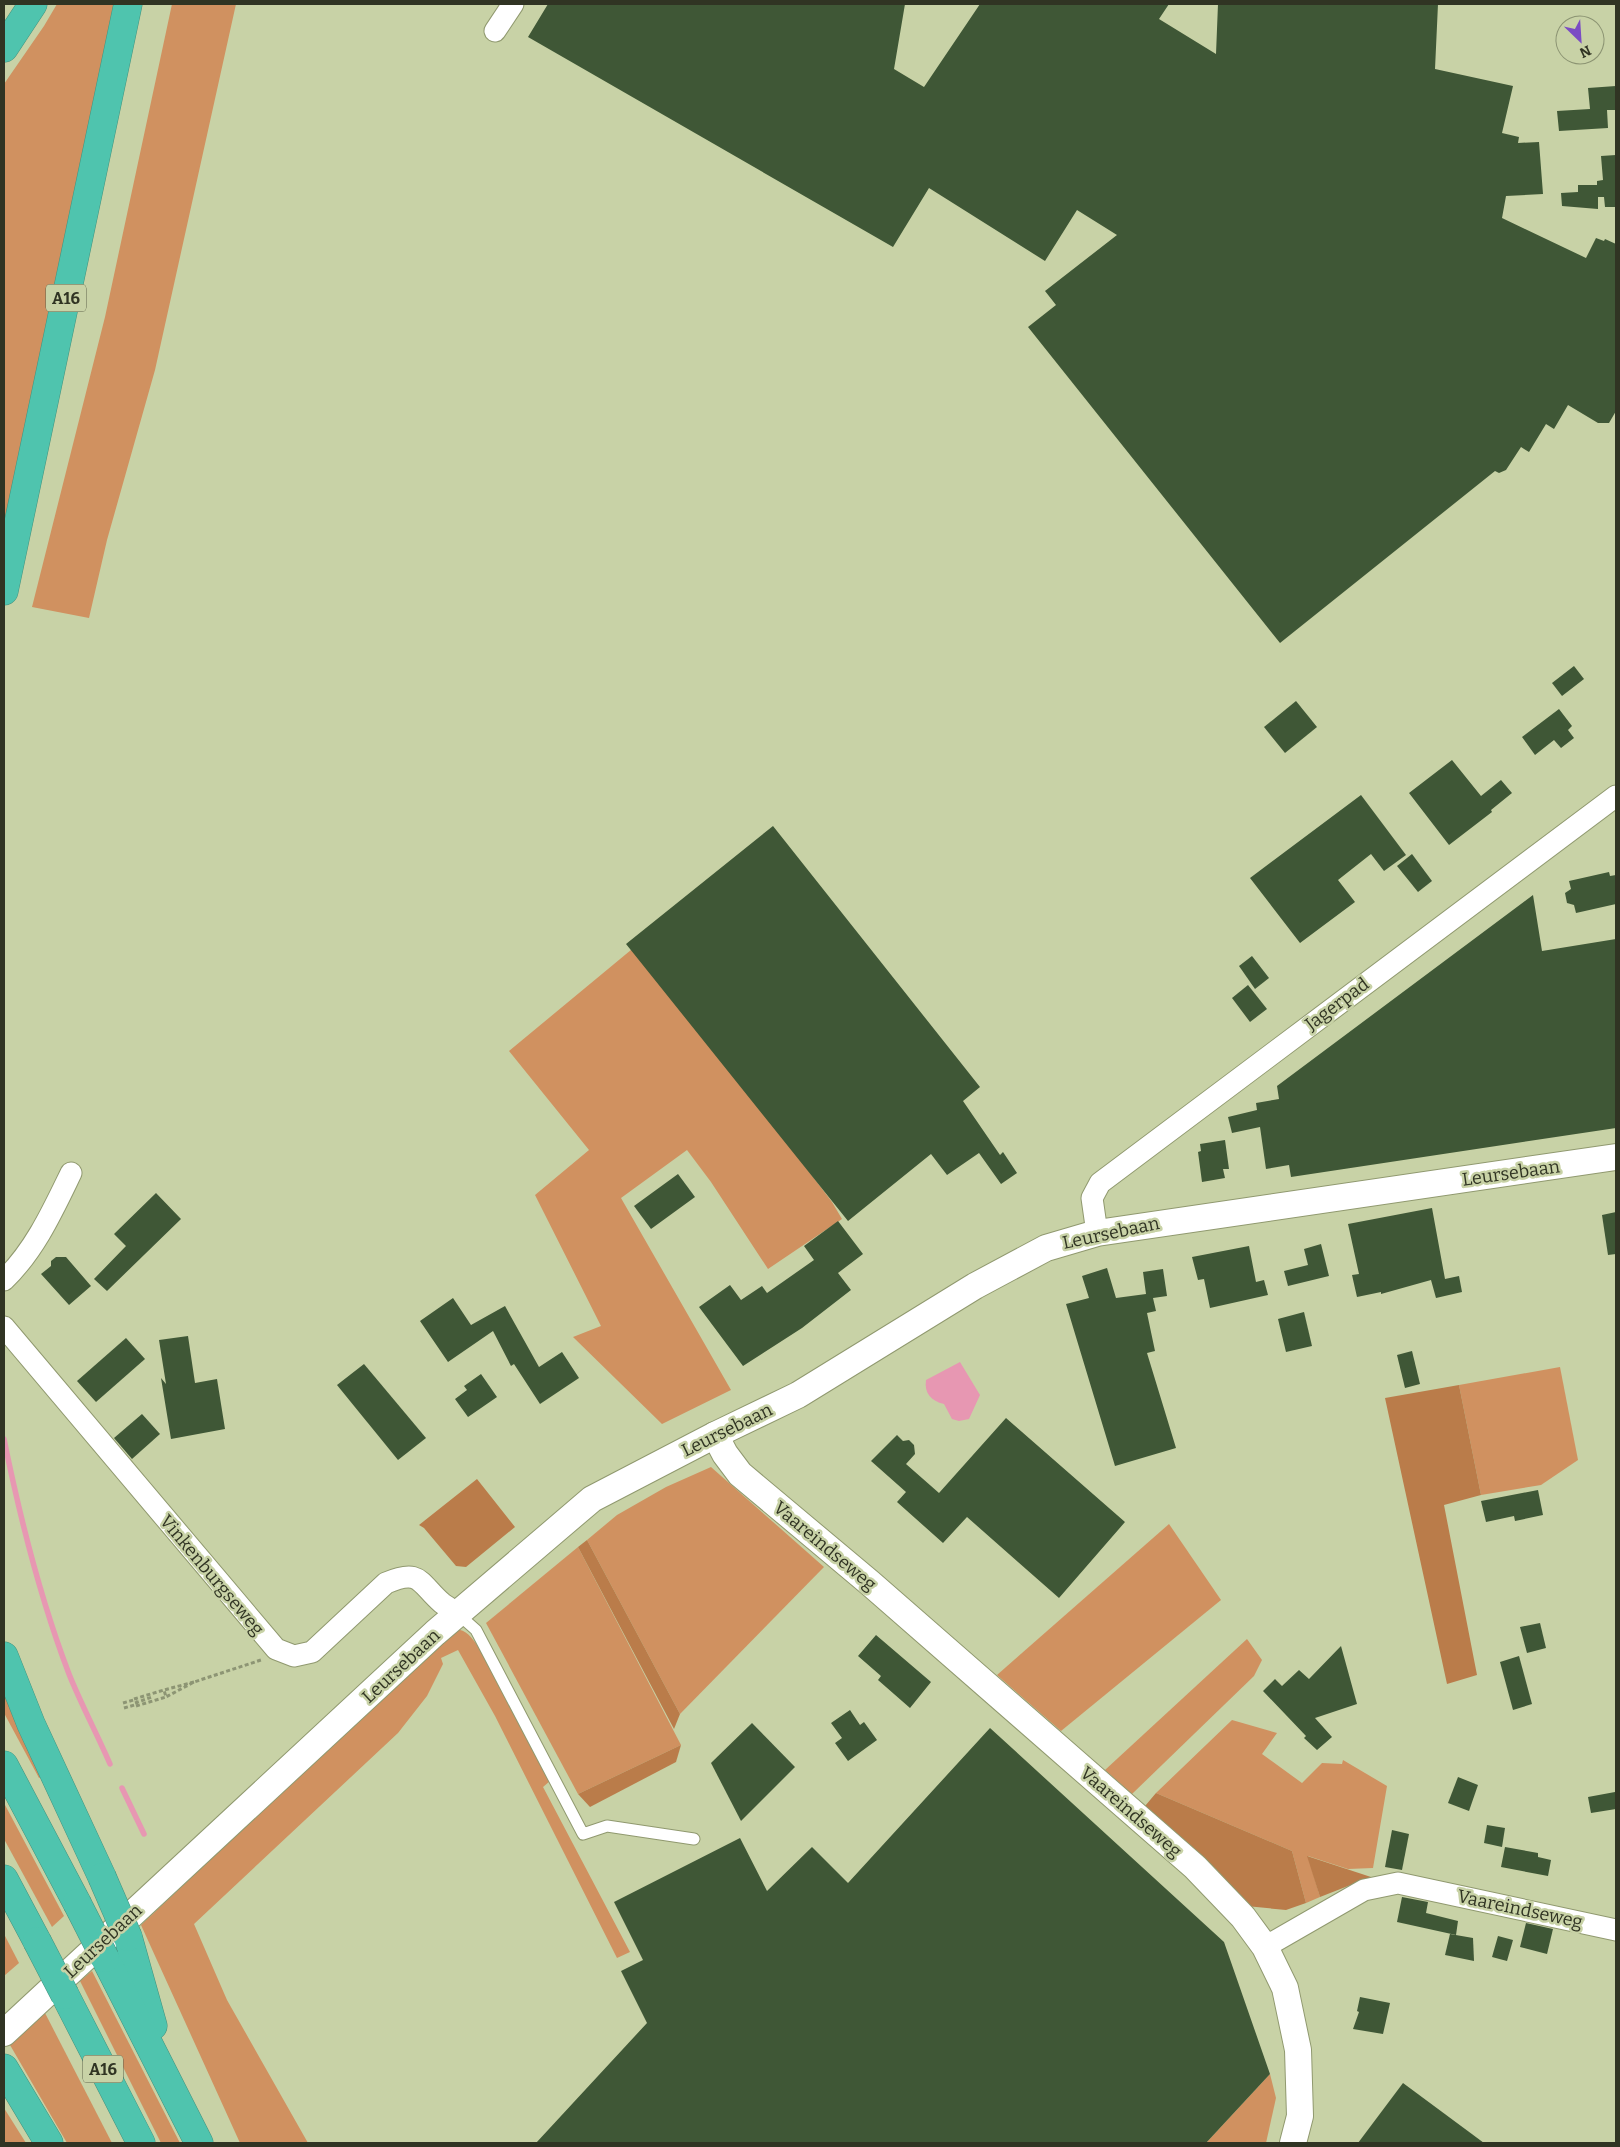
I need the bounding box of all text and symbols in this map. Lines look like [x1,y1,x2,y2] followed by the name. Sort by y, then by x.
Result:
[1555,15,1605,65] north arrow
[1577,41,1594,61] text: N
[46,284,86,312] road number: A16
[1300,973,1373,1036] street label: Jagerpad
[1461,1155,1562,1191] street label: Leursebaan
[1061,1212,1162,1254] street label: Leursebaan
[678,1398,777,1461] street label: Leursebaan
[769,1497,881,1595] street label: Vaareindseweg
[155,1510,269,1640] street label: Vinkenburgseweg
[358,1624,445,1708] street label: Leursebaan
[1076,1762,1186,1862] street label: Vaareindseweg
[1455,1885,1585,1933] street label: Vaareindseweg
[60,1899,147,1983] street label: Leursebaan
[83,2056,123,2082] road number: A16

